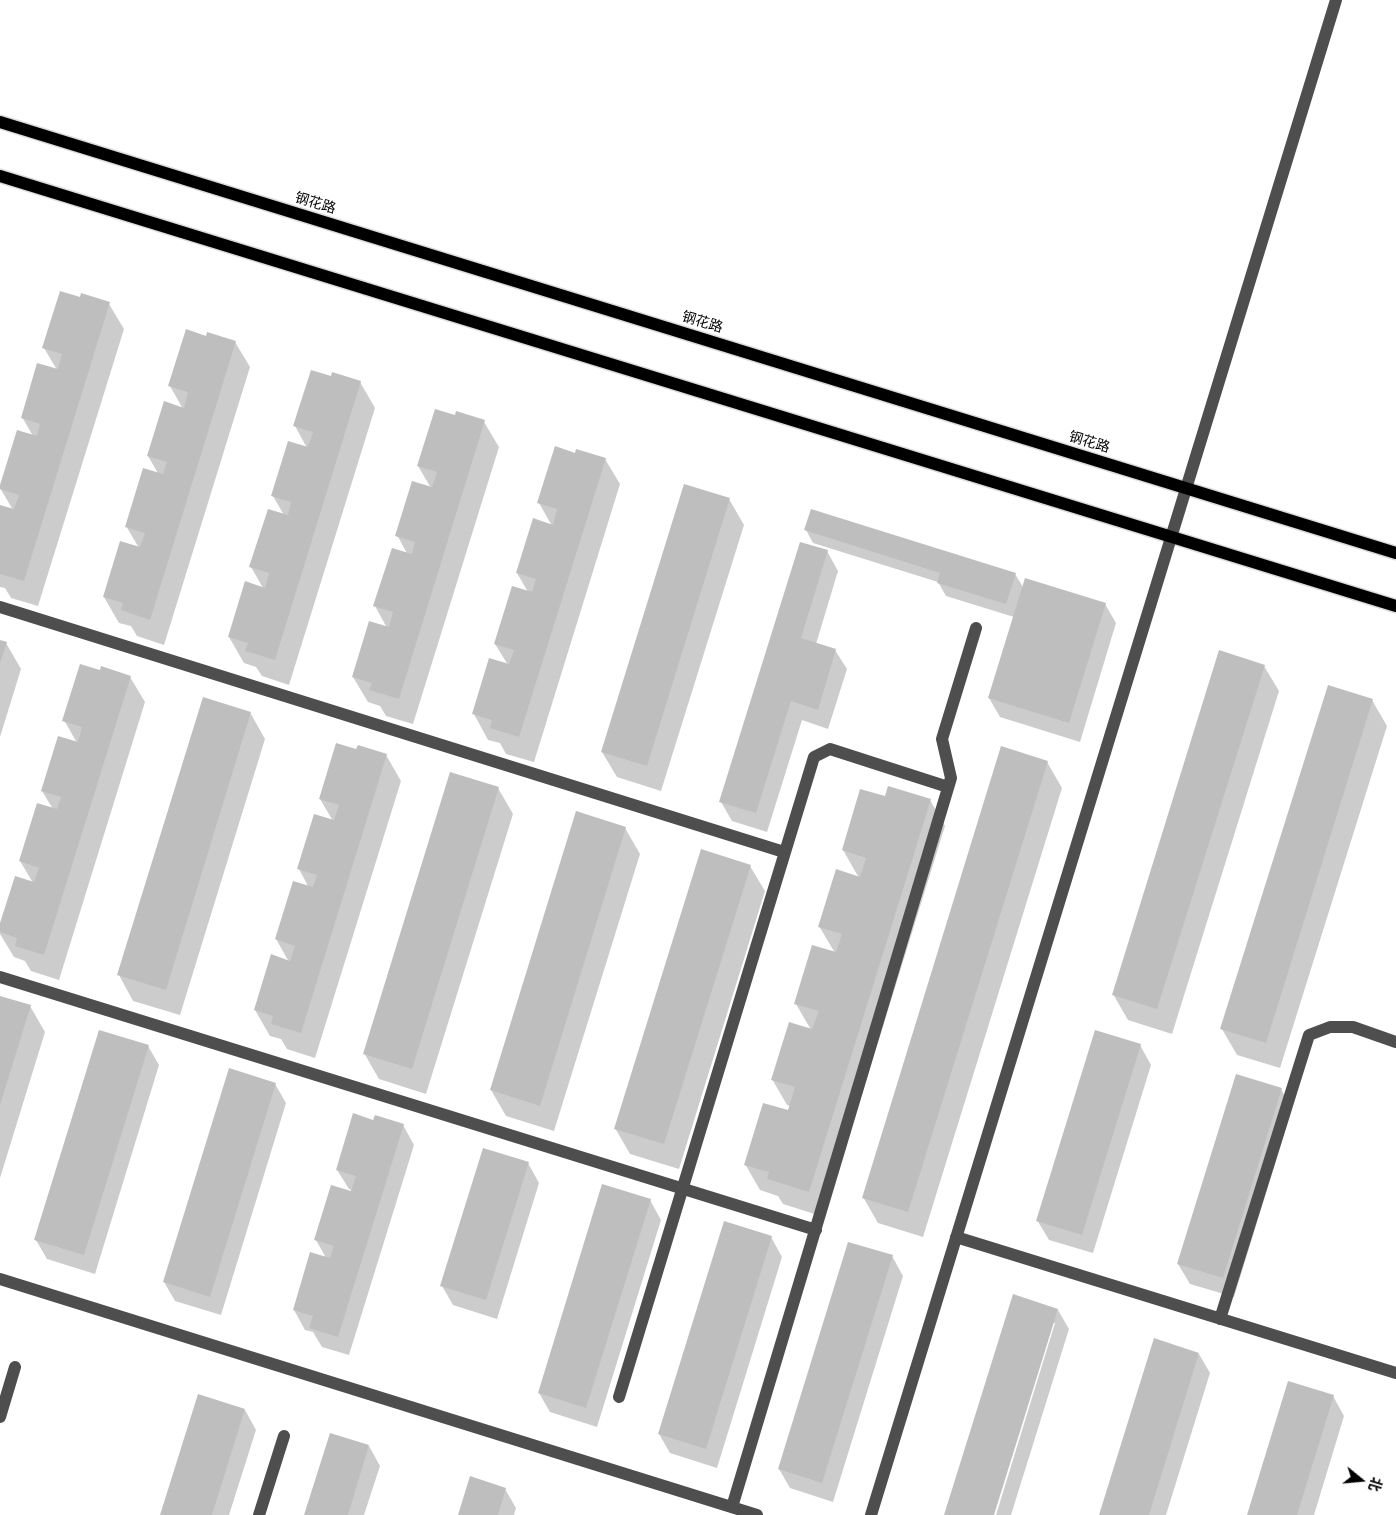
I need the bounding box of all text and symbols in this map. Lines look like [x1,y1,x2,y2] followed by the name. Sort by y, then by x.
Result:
[292,190,338,218] street label: 钢花路
[679,309,725,337] street label: 钢花路
[1066,429,1112,457] street label: 钢花路
[1336,1455,1386,1505] north arrow
[1364,1475,1388,1494] text: 北

